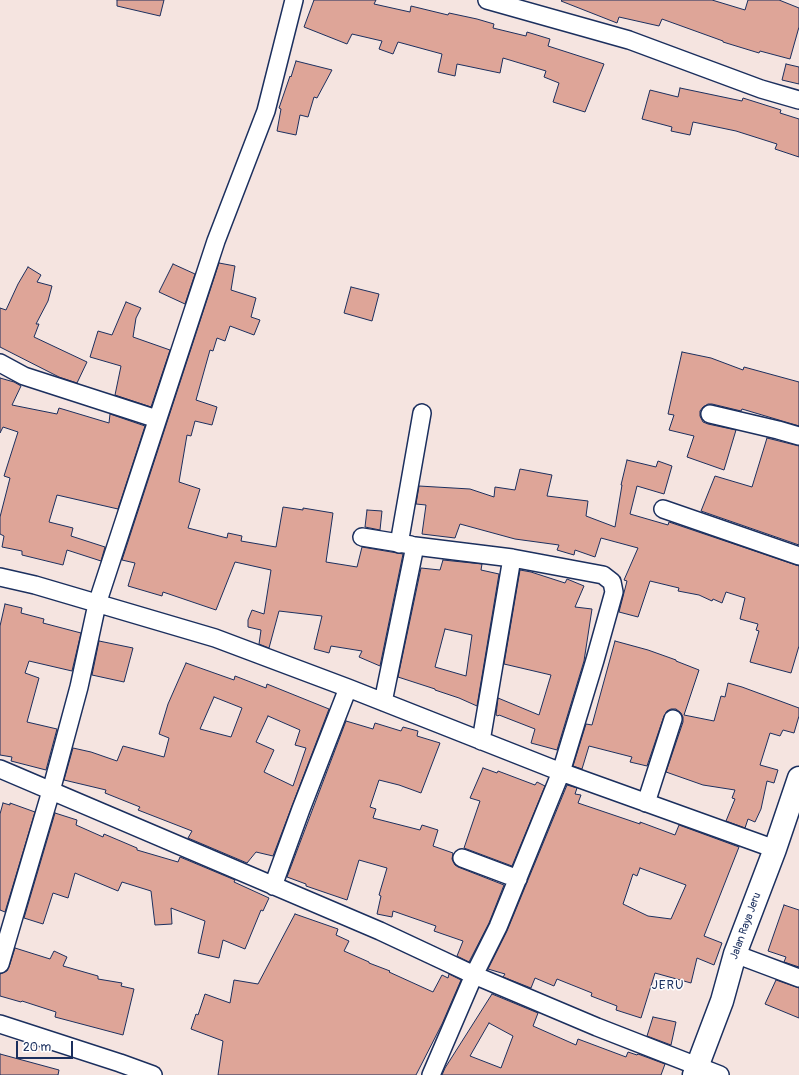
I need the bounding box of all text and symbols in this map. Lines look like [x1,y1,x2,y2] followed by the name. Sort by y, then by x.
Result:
[728,891,764,961] street label: Jalan Raya Jeru
[651,978,685,994] district label: JERU
[18,1033,75,1059] scale bar
[23,1040,51,1055] text: 20 m

